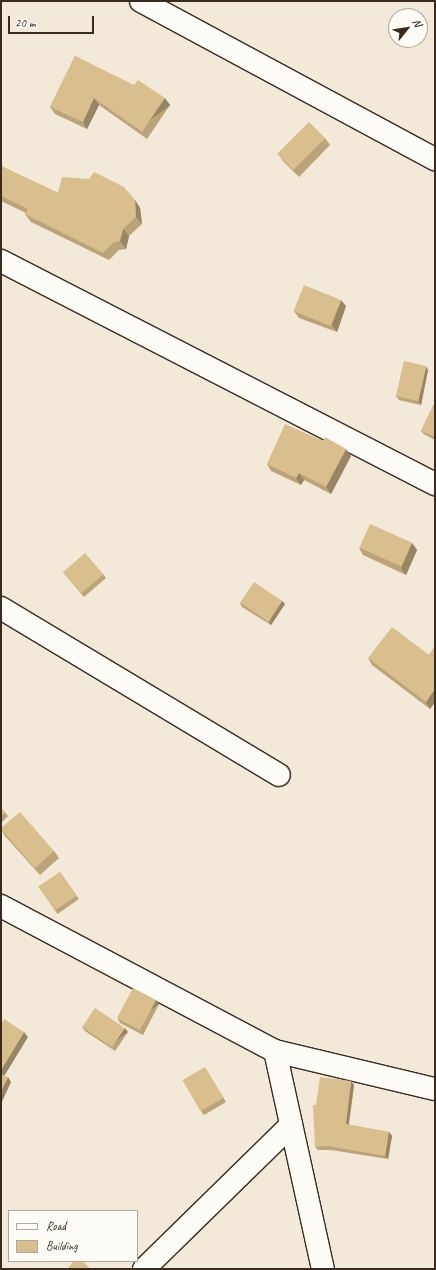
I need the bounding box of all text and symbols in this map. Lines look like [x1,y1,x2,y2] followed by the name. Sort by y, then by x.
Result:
[10,8,96,34] scale bar
[388,8,428,48] north arrow
[15,15,35,31] text: 20 m
[410,16,425,29] text: N
[8,1210,138,1262] legend
[46,1218,66,1234] text: Road
[46,1238,78,1254] text: Building

